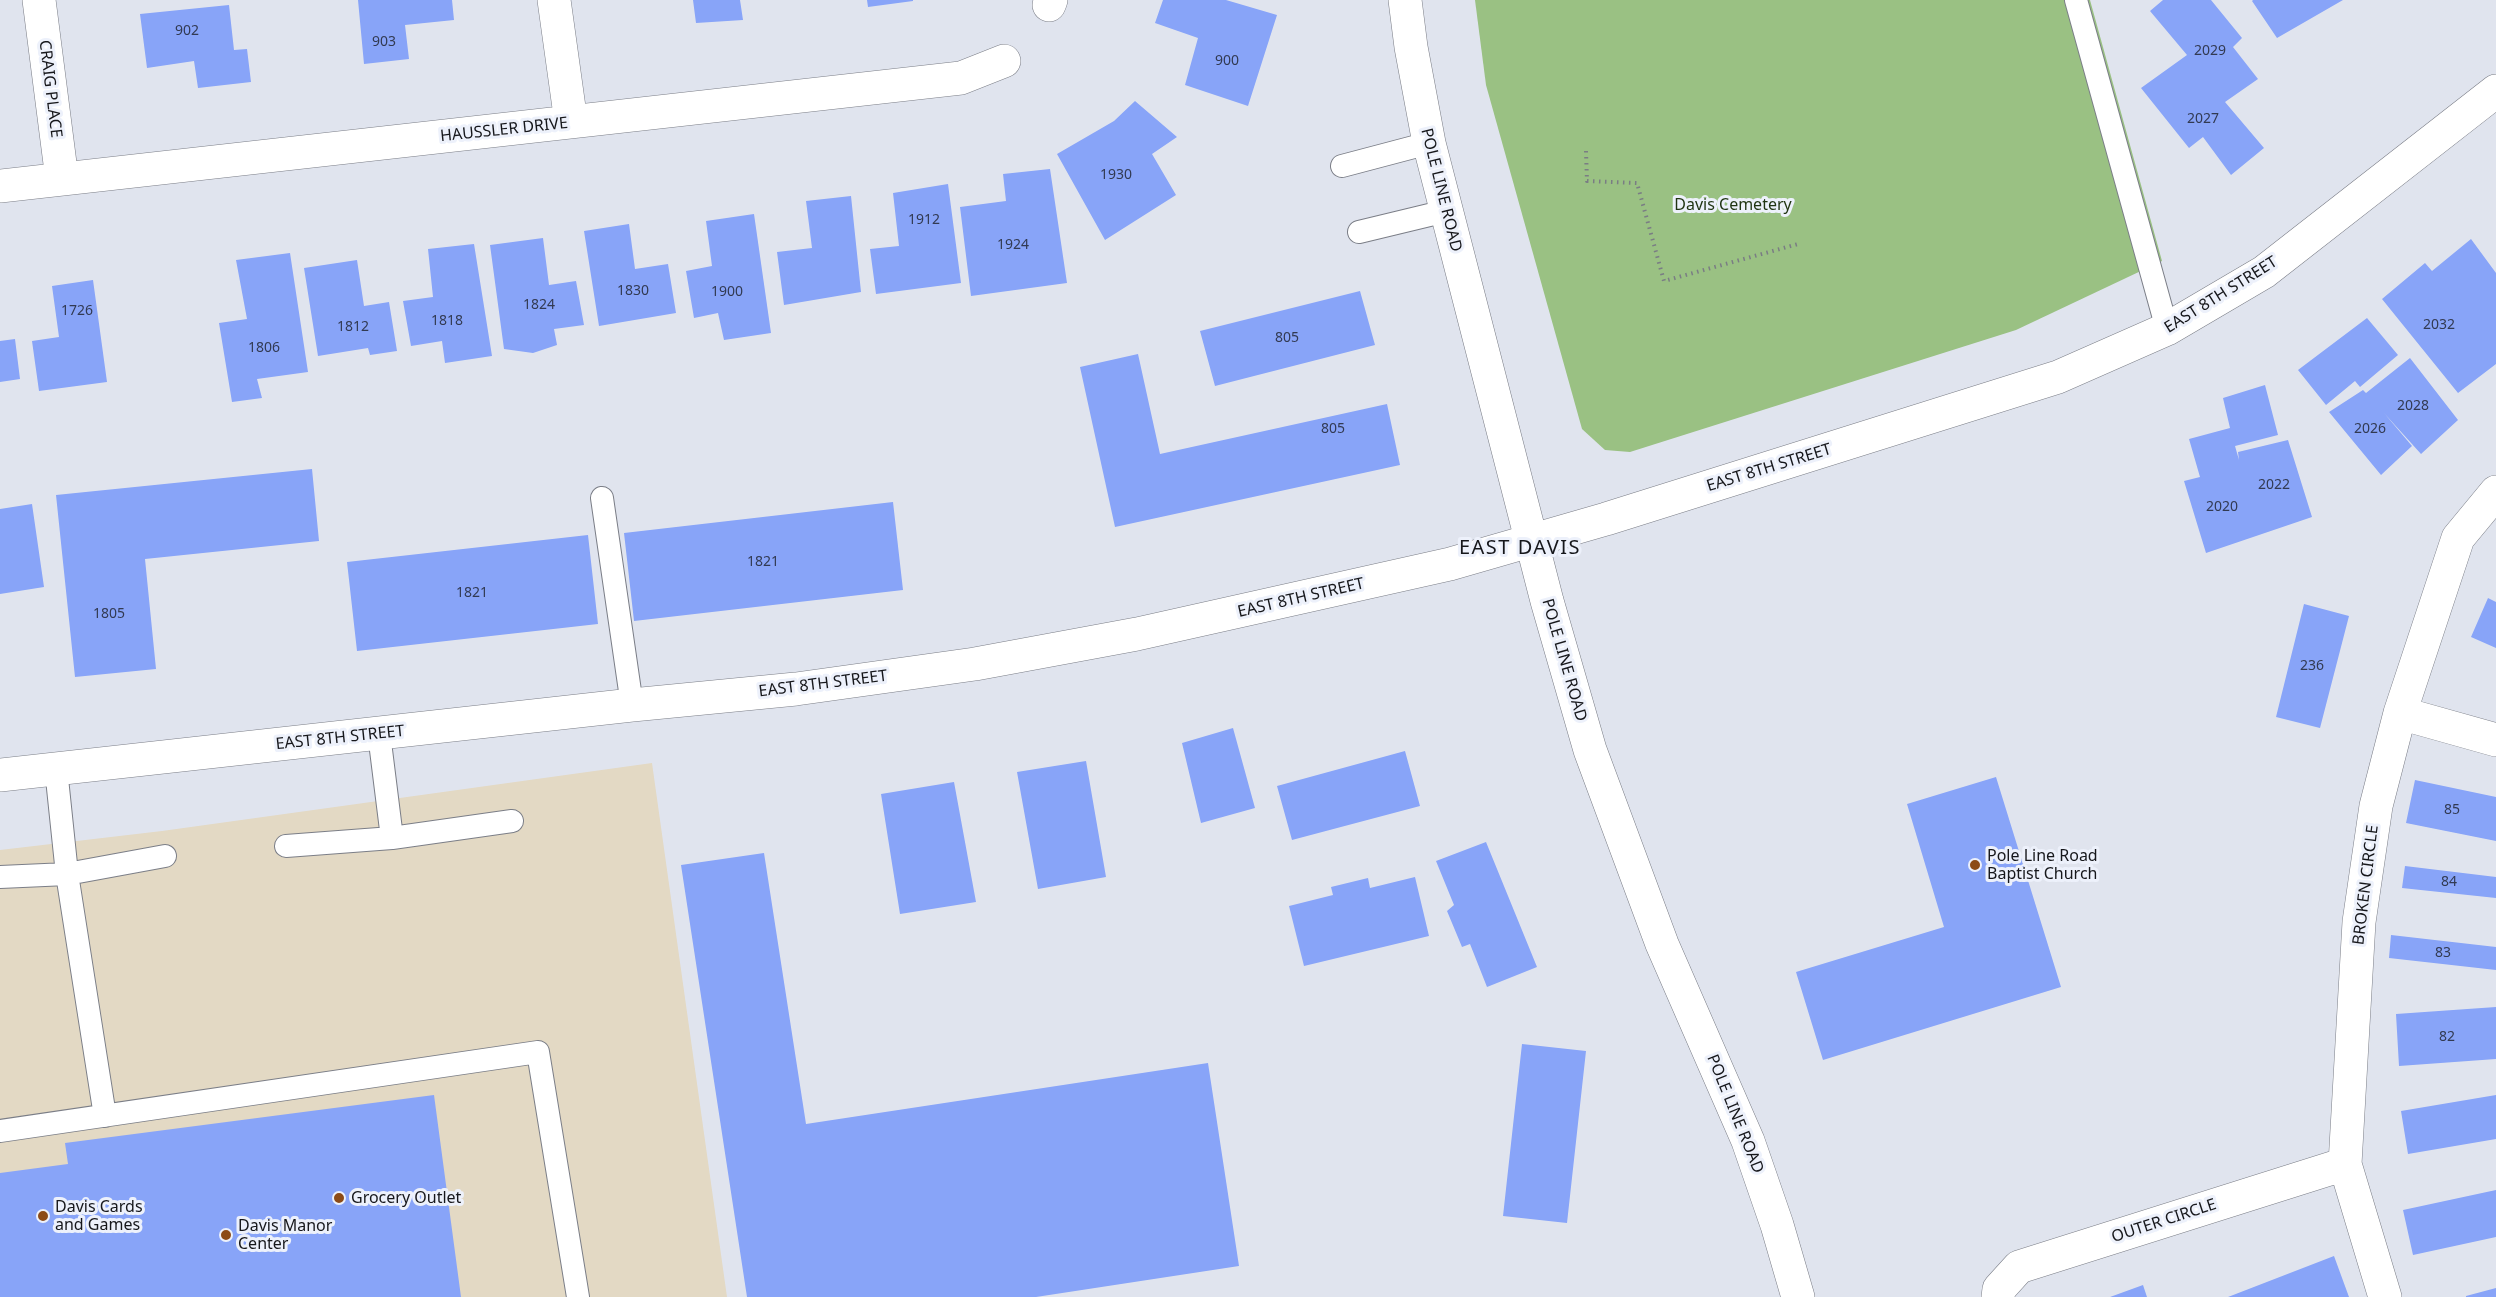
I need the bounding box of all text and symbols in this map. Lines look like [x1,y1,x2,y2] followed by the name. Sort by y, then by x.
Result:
[175,23,199,39] house number: 902
[372,34,396,50] house number: 903
[34,39,66,139] street label: CRAIG PLACE
[2194,43,2226,59] house number: 2029
[1215,53,1239,69] house number: 900
[2187,111,2219,127] house number: 2027
[439,114,569,146] street label: HAUSSLER DRIVE
[1416,126,1466,254] street label: POLE LINE ROAD
[1100,167,1132,183] house number: 1930
[1674,195,1792,215] park label: Davis Cemetery
[908,212,940,228] house number: 1912
[997,237,1029,253] house number: 1924
[2161,253,2281,337] street label: EAST 8TH STREET
[617,283,649,299] house number: 1830
[711,284,743,300] house number: 1900
[523,297,555,313] house number: 1824
[61,303,93,319] house number: 1726
[431,313,463,329] house number: 1818
[2423,317,2455,333] house number: 2032
[337,319,369,335] house number: 1812
[1275,330,1299,346] house number: 805
[248,340,280,356] house number: 1806
[2397,398,2429,414] house number: 2028
[1321,421,1345,437] house number: 805
[2354,421,2386,437] house number: 2026
[1704,440,1834,496] street label: EAST 8TH STREET
[2258,477,2290,493] house number: 2022
[2206,499,2238,515] house number: 2020
[1459,536,1581,560] district label: EAST DAVIS
[747,554,779,570] house number: 1821
[1236,574,1366,622] street label: EAST 8TH STREET
[456,585,488,601] house number: 1821
[1537,596,1591,724] street label: POLE LINE ROAD
[93,606,125,622] house number: 1805
[2300,658,2324,674] house number: 236
[758,667,888,701] street label: EAST 8TH STREET
[275,722,405,754] street label: EAST 8TH STREET
[2444,802,2460,818] house number: 85
[2349,824,2383,946] street label: BROKEN CIRCLE
[1987,846,2098,884] place label: Pole Line Road Baptist Church
[1968,858,1982,872] marker: Pole Line Road Baptist Church
[2441,874,2457,890] house number: 84
[2435,945,2451,961] house number: 83
[2439,1029,2455,1045] house number: 82
[1702,1052,1768,1176] street label: POLE LINE ROAD
[351,1188,461,1208] place label: Grocery Outlet
[332,1191,346,1205] marker: Grocery Outlet
[2109,1195,2219,1247] street label: OUTER CIRCLE
[55,1197,143,1235] place label: Davis Cards and Games
[36,1209,50,1223] marker: Davis Cards and Games
[238,1216,332,1254] place label: Davis Manor Center
[219,1228,233,1242] marker: Davis Manor Center

